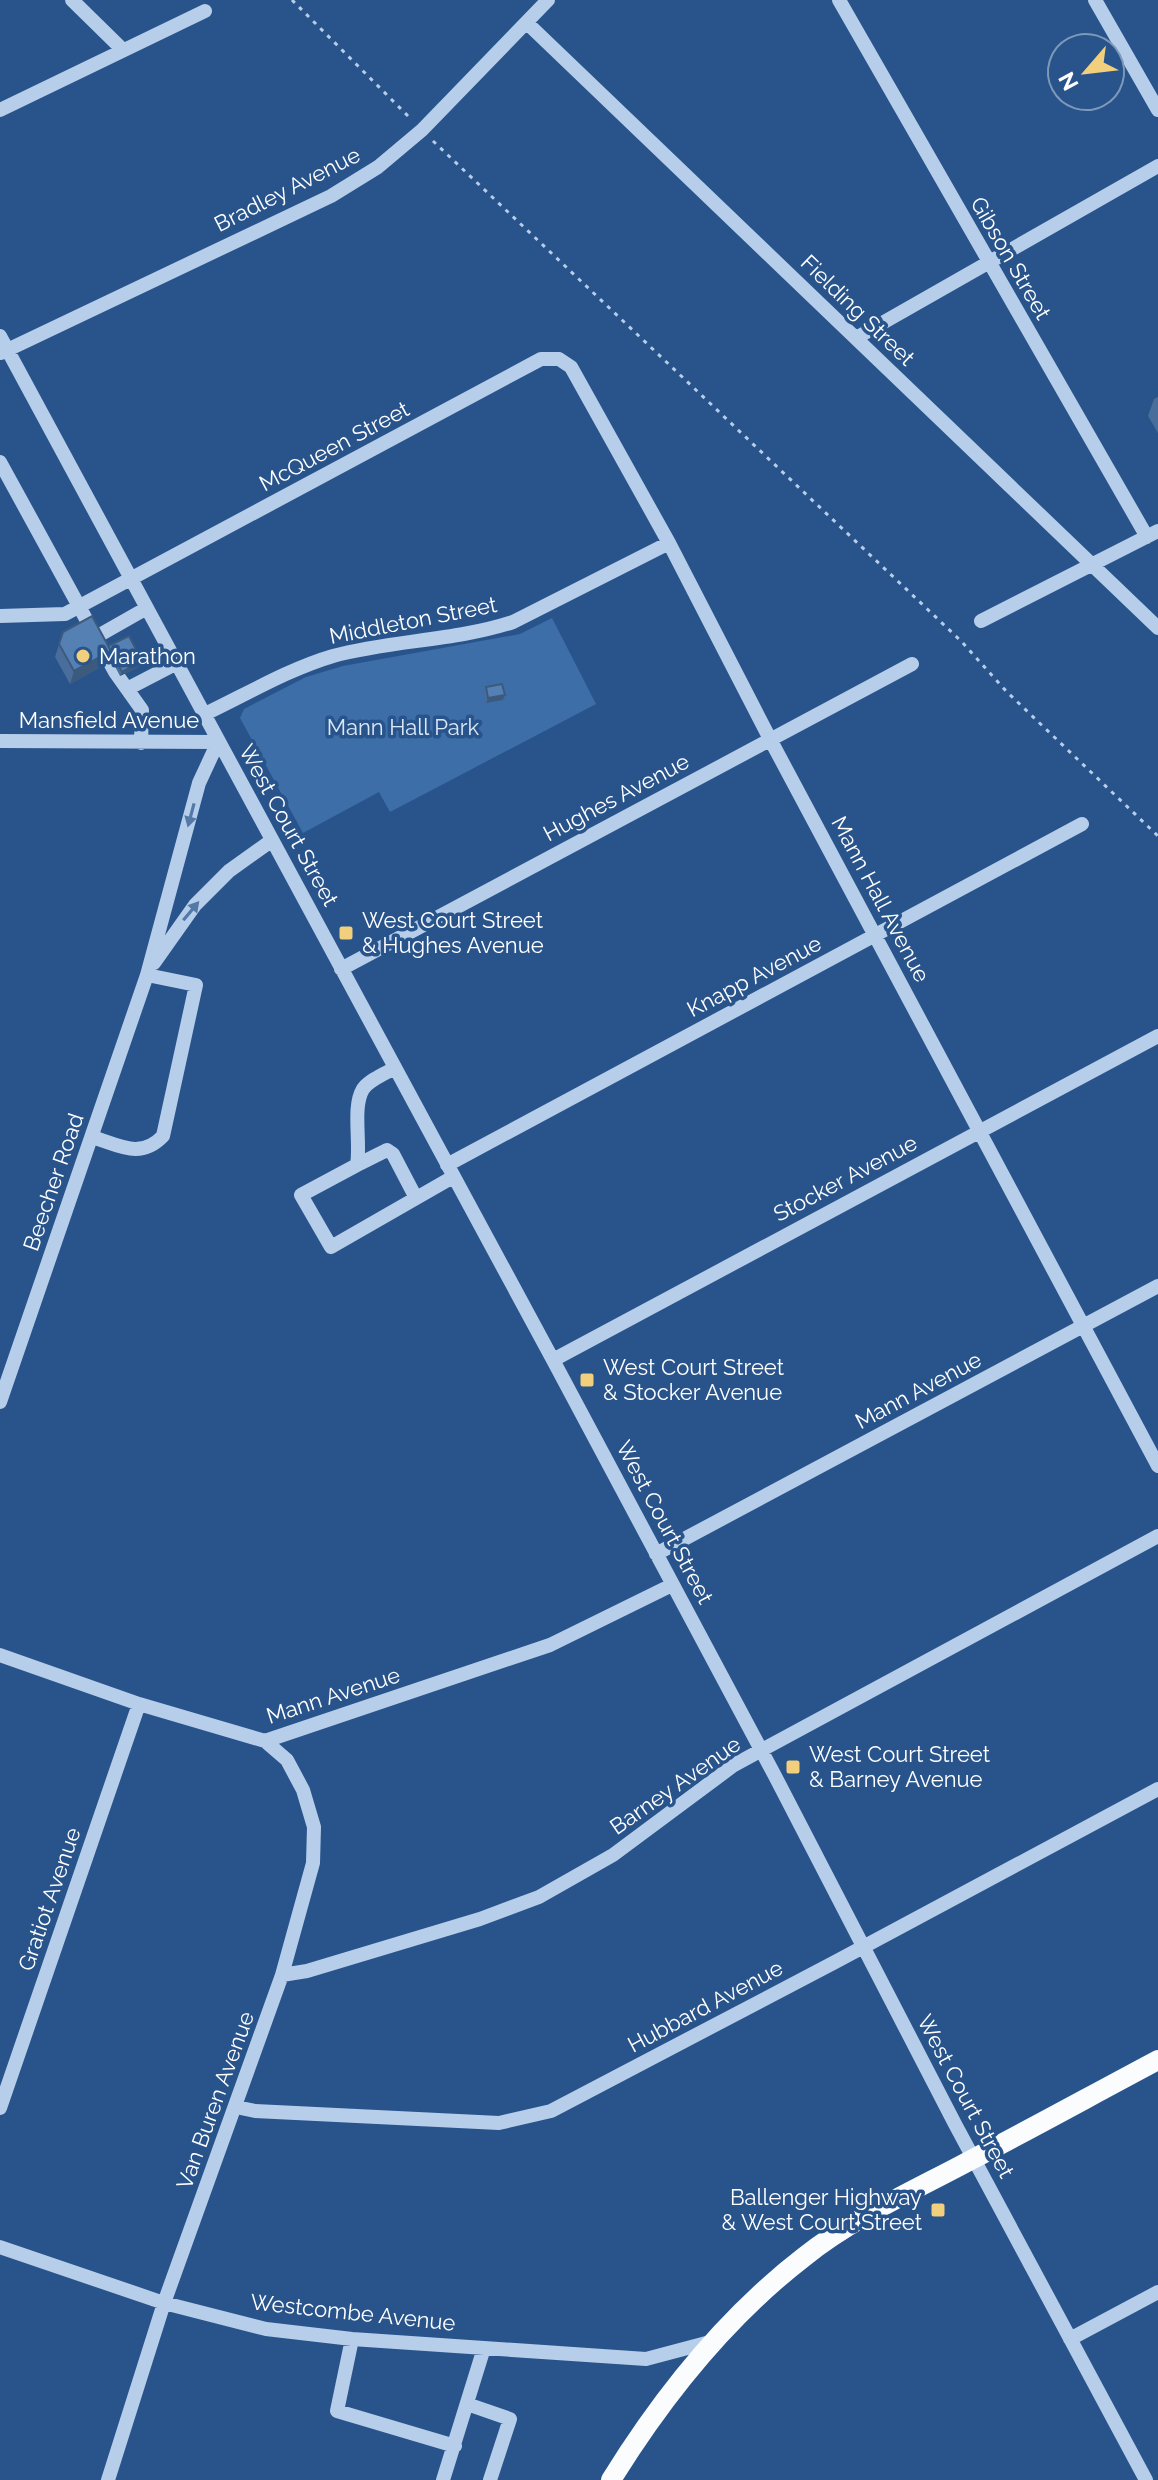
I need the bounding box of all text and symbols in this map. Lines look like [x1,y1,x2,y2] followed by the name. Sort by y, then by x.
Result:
[1046,32,1126,112] north arrow
[1053,68,1084,95] text: N
[210,141,364,237] street label: Bradley Avenue
[965,192,1057,324] street label: Gibson Street
[796,249,921,371] street label: Fielding Street
[255,395,414,496] street label: McQueen Street
[327,591,500,649] street label: Middleton Street
[99,643,196,669] place label: Marathon
[74,647,92,665] marker: Marathon
[19,707,199,733] street label: Mansfield Avenue
[327,714,480,740] park label: Mann Hall Park
[234,740,345,911] street label: West Court Street
[539,748,693,846] street label: Hughes Avenue
[184,802,196,827] one-way arrow
[826,812,936,986] street label: Mann Hall Avenue
[182,901,199,921] one-way arrow
[362,907,544,958] place label: West Court Street & Hughes Avenue
[337,924,355,942] marker: West Court Street & Hughes Avenue
[682,930,826,1022] street label: Knapp Avenue
[17,1110,89,1254] street label: Beecher Road
[769,1129,921,1227] street label: Stocker Avenue
[851,1346,986,1434] street label: Mann Avenue
[603,1354,785,1405] place label: West Court Street & Stocker Avenue
[578,1371,596,1389] marker: West Court Street & Stocker Avenue
[611,1436,719,1609] street label: West Court Street
[263,1661,403,1729] street label: Mann Avenue
[605,1730,745,1840] street label: Barney Avenue
[809,1741,991,1792] place label: West Court Street & Barney Avenue
[784,1758,802,1776] marker: West Court Street & Barney Avenue
[12,1824,86,1974] street label: Gratiot Avenue
[623,1954,787,2058] street label: Hubbard Avenue
[171,2008,259,2192] street label: Van Buren Avenue
[912,2010,1020,2183] street label: West Court Street
[721,2184,923,2235] place label: Ballenger Highway & West Court Street
[929,2201,947,2219] marker: Ballenger Highway & West Court Street
[249,2288,457,2336] street label: Westcombe Avenue

